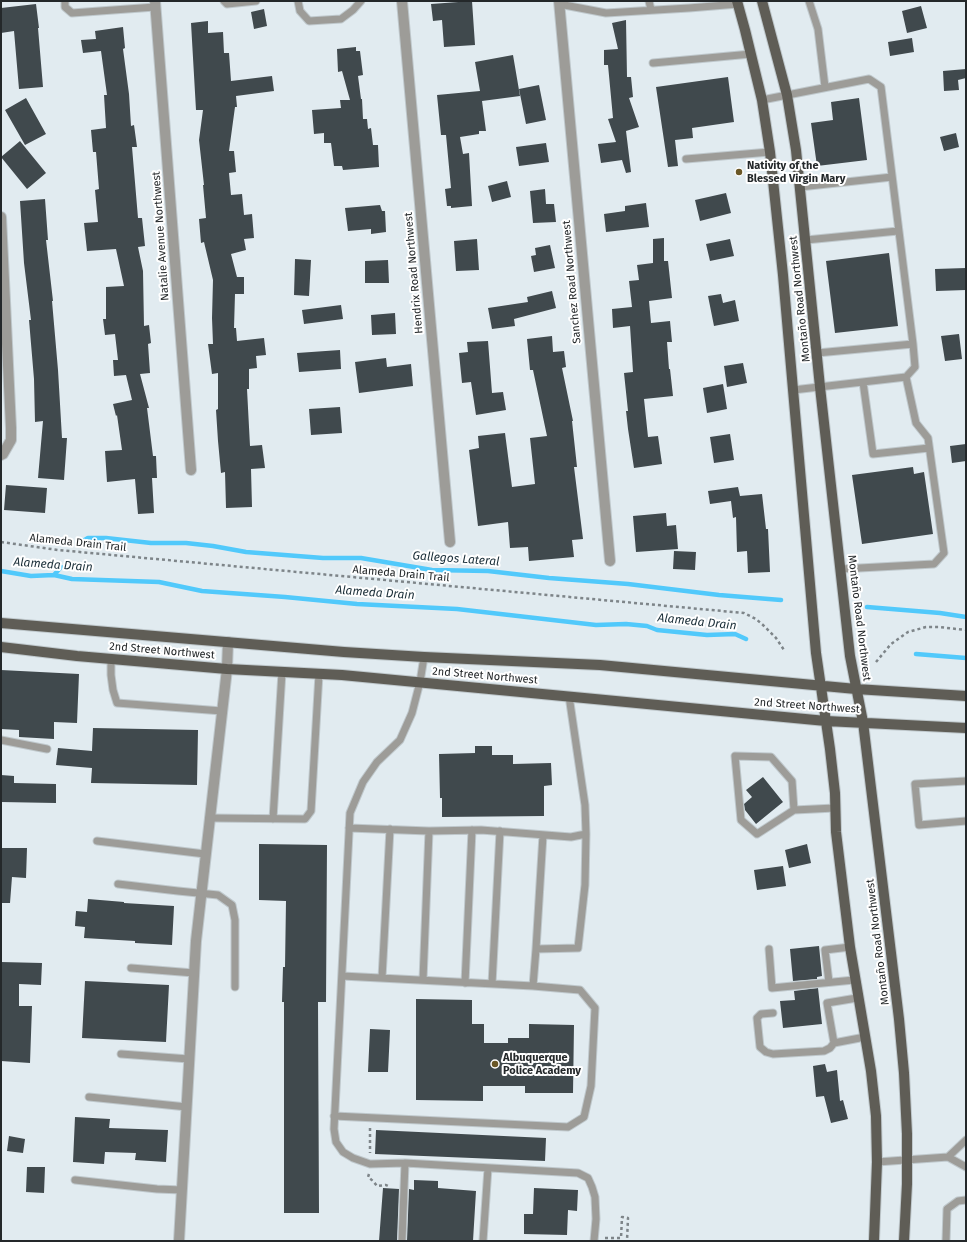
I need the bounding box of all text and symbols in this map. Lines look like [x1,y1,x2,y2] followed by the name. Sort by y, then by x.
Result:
[747,159,845,185] place label: Nativity of the Blessed Virgin Mary
[734,167,744,177] marker: Nativity of the Blessed Virgin Mary
[150,171,172,301] street label: Natalie Avenue Northwest
[402,212,426,334] street label: Hendrix Road Northwest
[560,220,584,344] street label: Sanchez Road Northwest
[787,235,813,363] street label: Montaño Road Northwest
[29,531,127,555] street label: Alameda Drain Trail
[412,549,500,569] water label: Gallegos Lateral
[845,554,873,682] street label: Montaño Road Northwest
[13,555,93,575] water label: Alameda Drain
[352,563,450,585] street label: Alameda Drain Trail
[335,583,415,603] water label: Alameda Drain
[657,611,737,633] water label: Alameda Drain
[109,640,215,662] street label: 2nd Street Northwest
[432,665,538,687] street label: 2nd Street Northwest
[754,696,860,716] street label: 2nd Street Northwest
[864,878,892,1006] street label: Montaño Road Northwest
[503,1051,581,1077] place label: Albuquerque Police Academy
[490,1059,500,1069] marker: Albuquerque Police Academy

